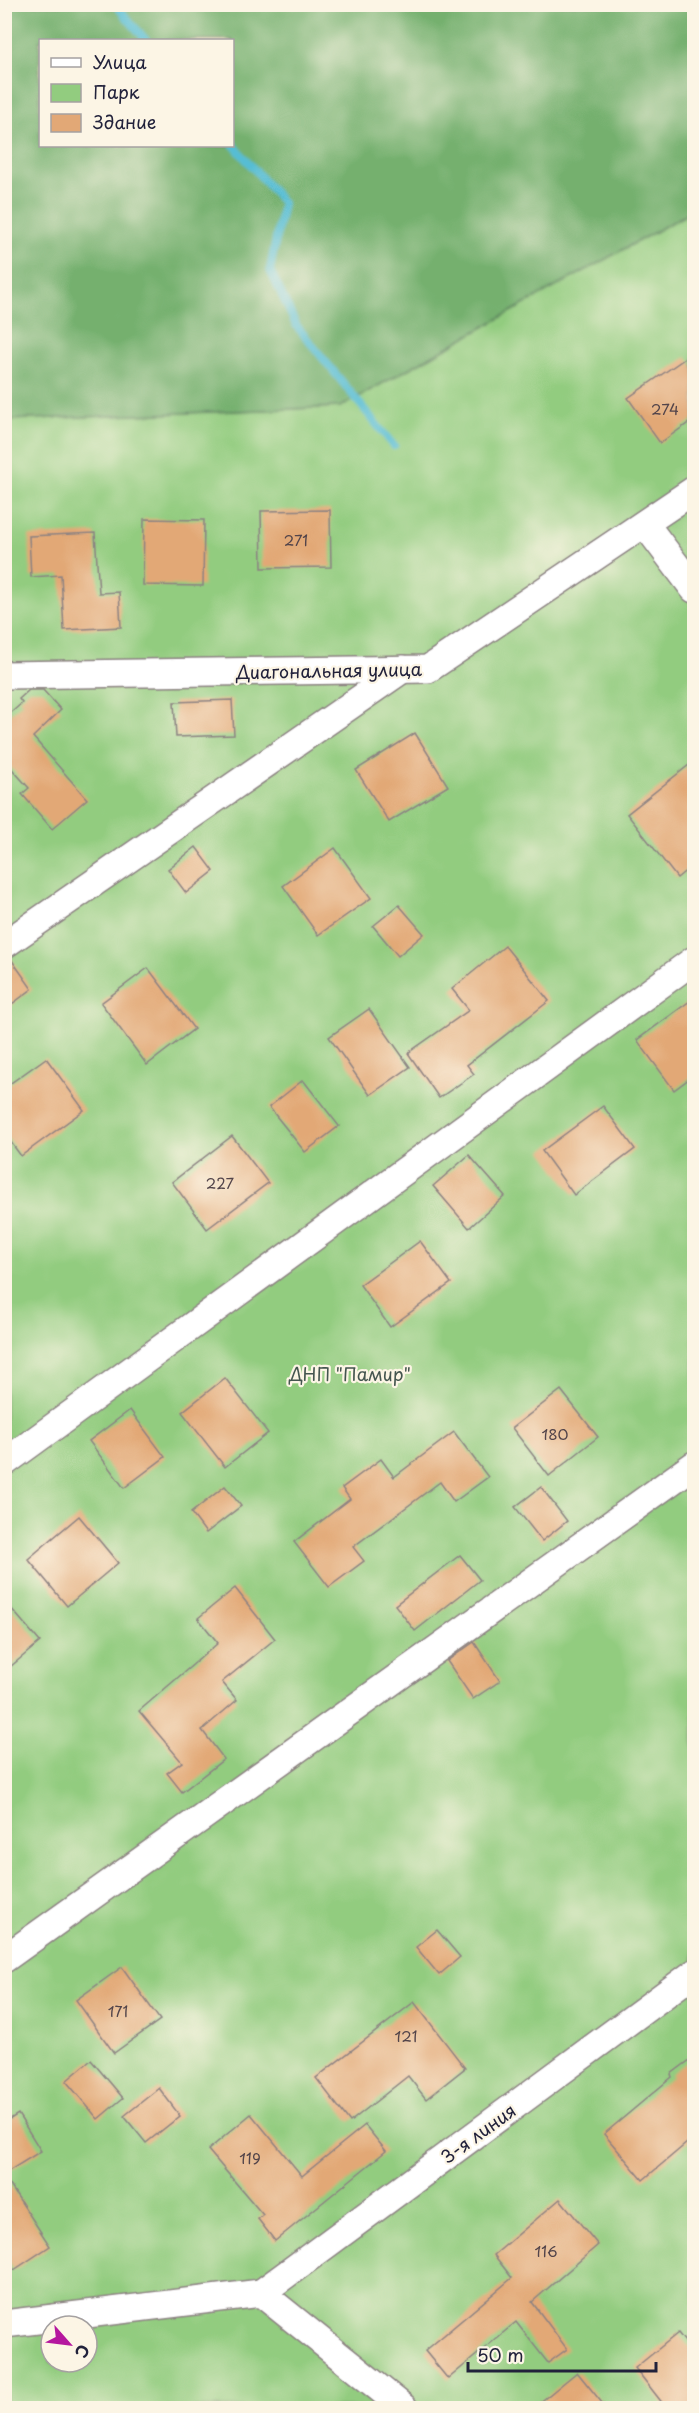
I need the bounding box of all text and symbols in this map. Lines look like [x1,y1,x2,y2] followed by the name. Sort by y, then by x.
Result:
[39,39,234,147] legend
[93,48,147,75] text: Улица
[93,78,140,105] text: Парк
[93,108,156,135] text: Здание
[651,397,679,420] house number: 274
[284,528,308,551] house number: 271
[235,655,423,685] street label: Диагональная улица
[206,1171,235,1194] house number: 227
[288,1360,411,1387] park label: ДНП "Памир"
[541,1422,569,1445] house number: 180
[108,1999,128,2022] house number: 171
[394,2024,418,2047] house number: 121
[435,2096,521,2170] street label: 3-я линия
[239,2146,261,2169] house number: 119
[534,2239,558,2262] house number: 116
[39,2314,99,2374] north arrow
[468,2335,656,2373] scale bar
[70,2341,97,2362] text: С
[477,2341,524,2368] text: 50 m

